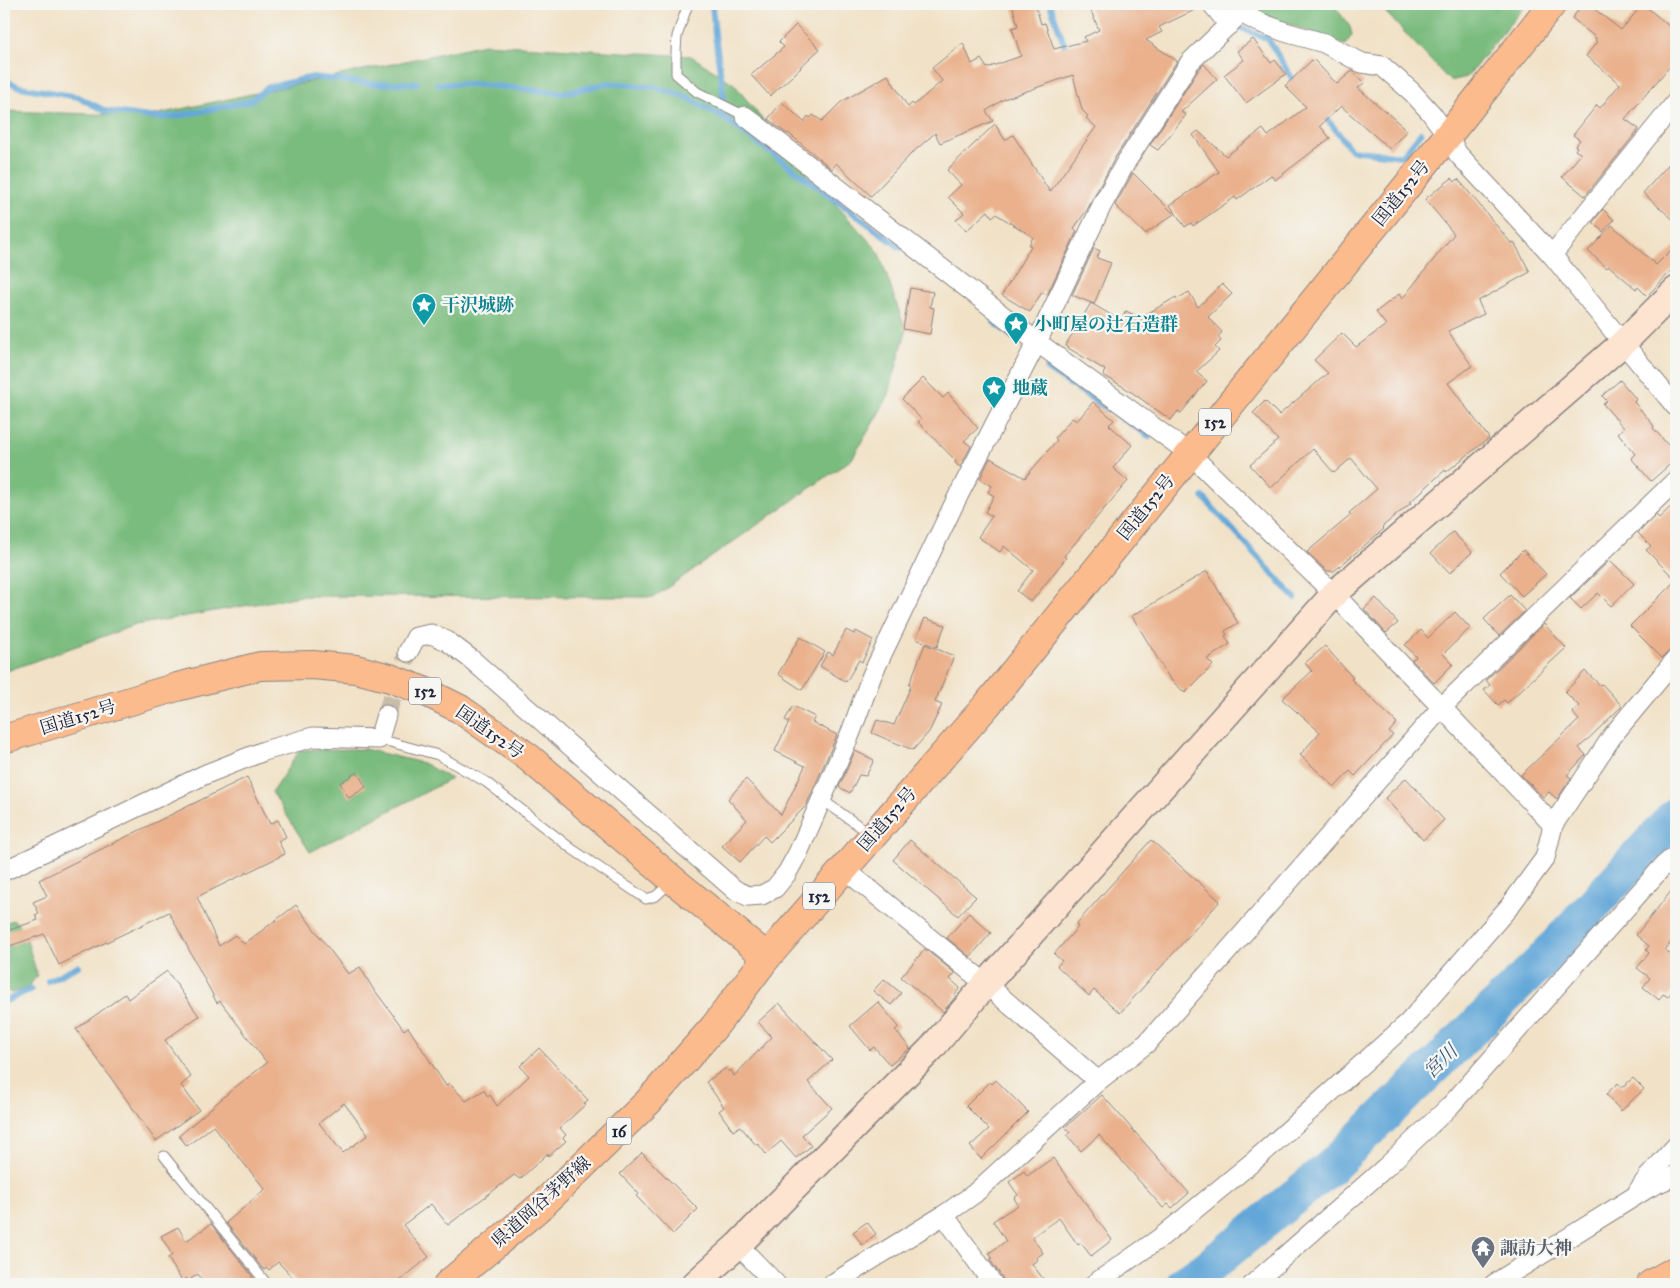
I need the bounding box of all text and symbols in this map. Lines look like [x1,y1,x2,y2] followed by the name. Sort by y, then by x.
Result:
[1368,156,1434,230] street label: 国道152号
[411,292,437,326] place icon: 干沢城跡
[442,294,514,316] place label: 干沢城跡
[1003,311,1029,345] place icon: 小町屋の辻石造群
[1034,313,1178,335] place label: 小町屋の辻石造群
[981,375,1007,409] place icon: 地蔵
[1012,377,1048,399] place label: 地蔵
[1199,408,1231,436] road number: 152
[1113,470,1179,544] street label: 国道152号
[409,678,441,704] road number: 152
[37,695,119,739] street label: 国道152号
[452,701,528,763] street label: 国道152号
[853,782,921,856] street label: 国道152号
[803,882,835,909] road number: 152
[1419,1039,1463,1083] water label: 宮川
[606,1118,632,1144] road number: 16
[487,1152,595,1252] street label: 県道岡谷茅野線
[1470,1235,1496,1269] temple icon: 諏訪大神
[1500,1237,1572,1259] place label: 諏訪大神

